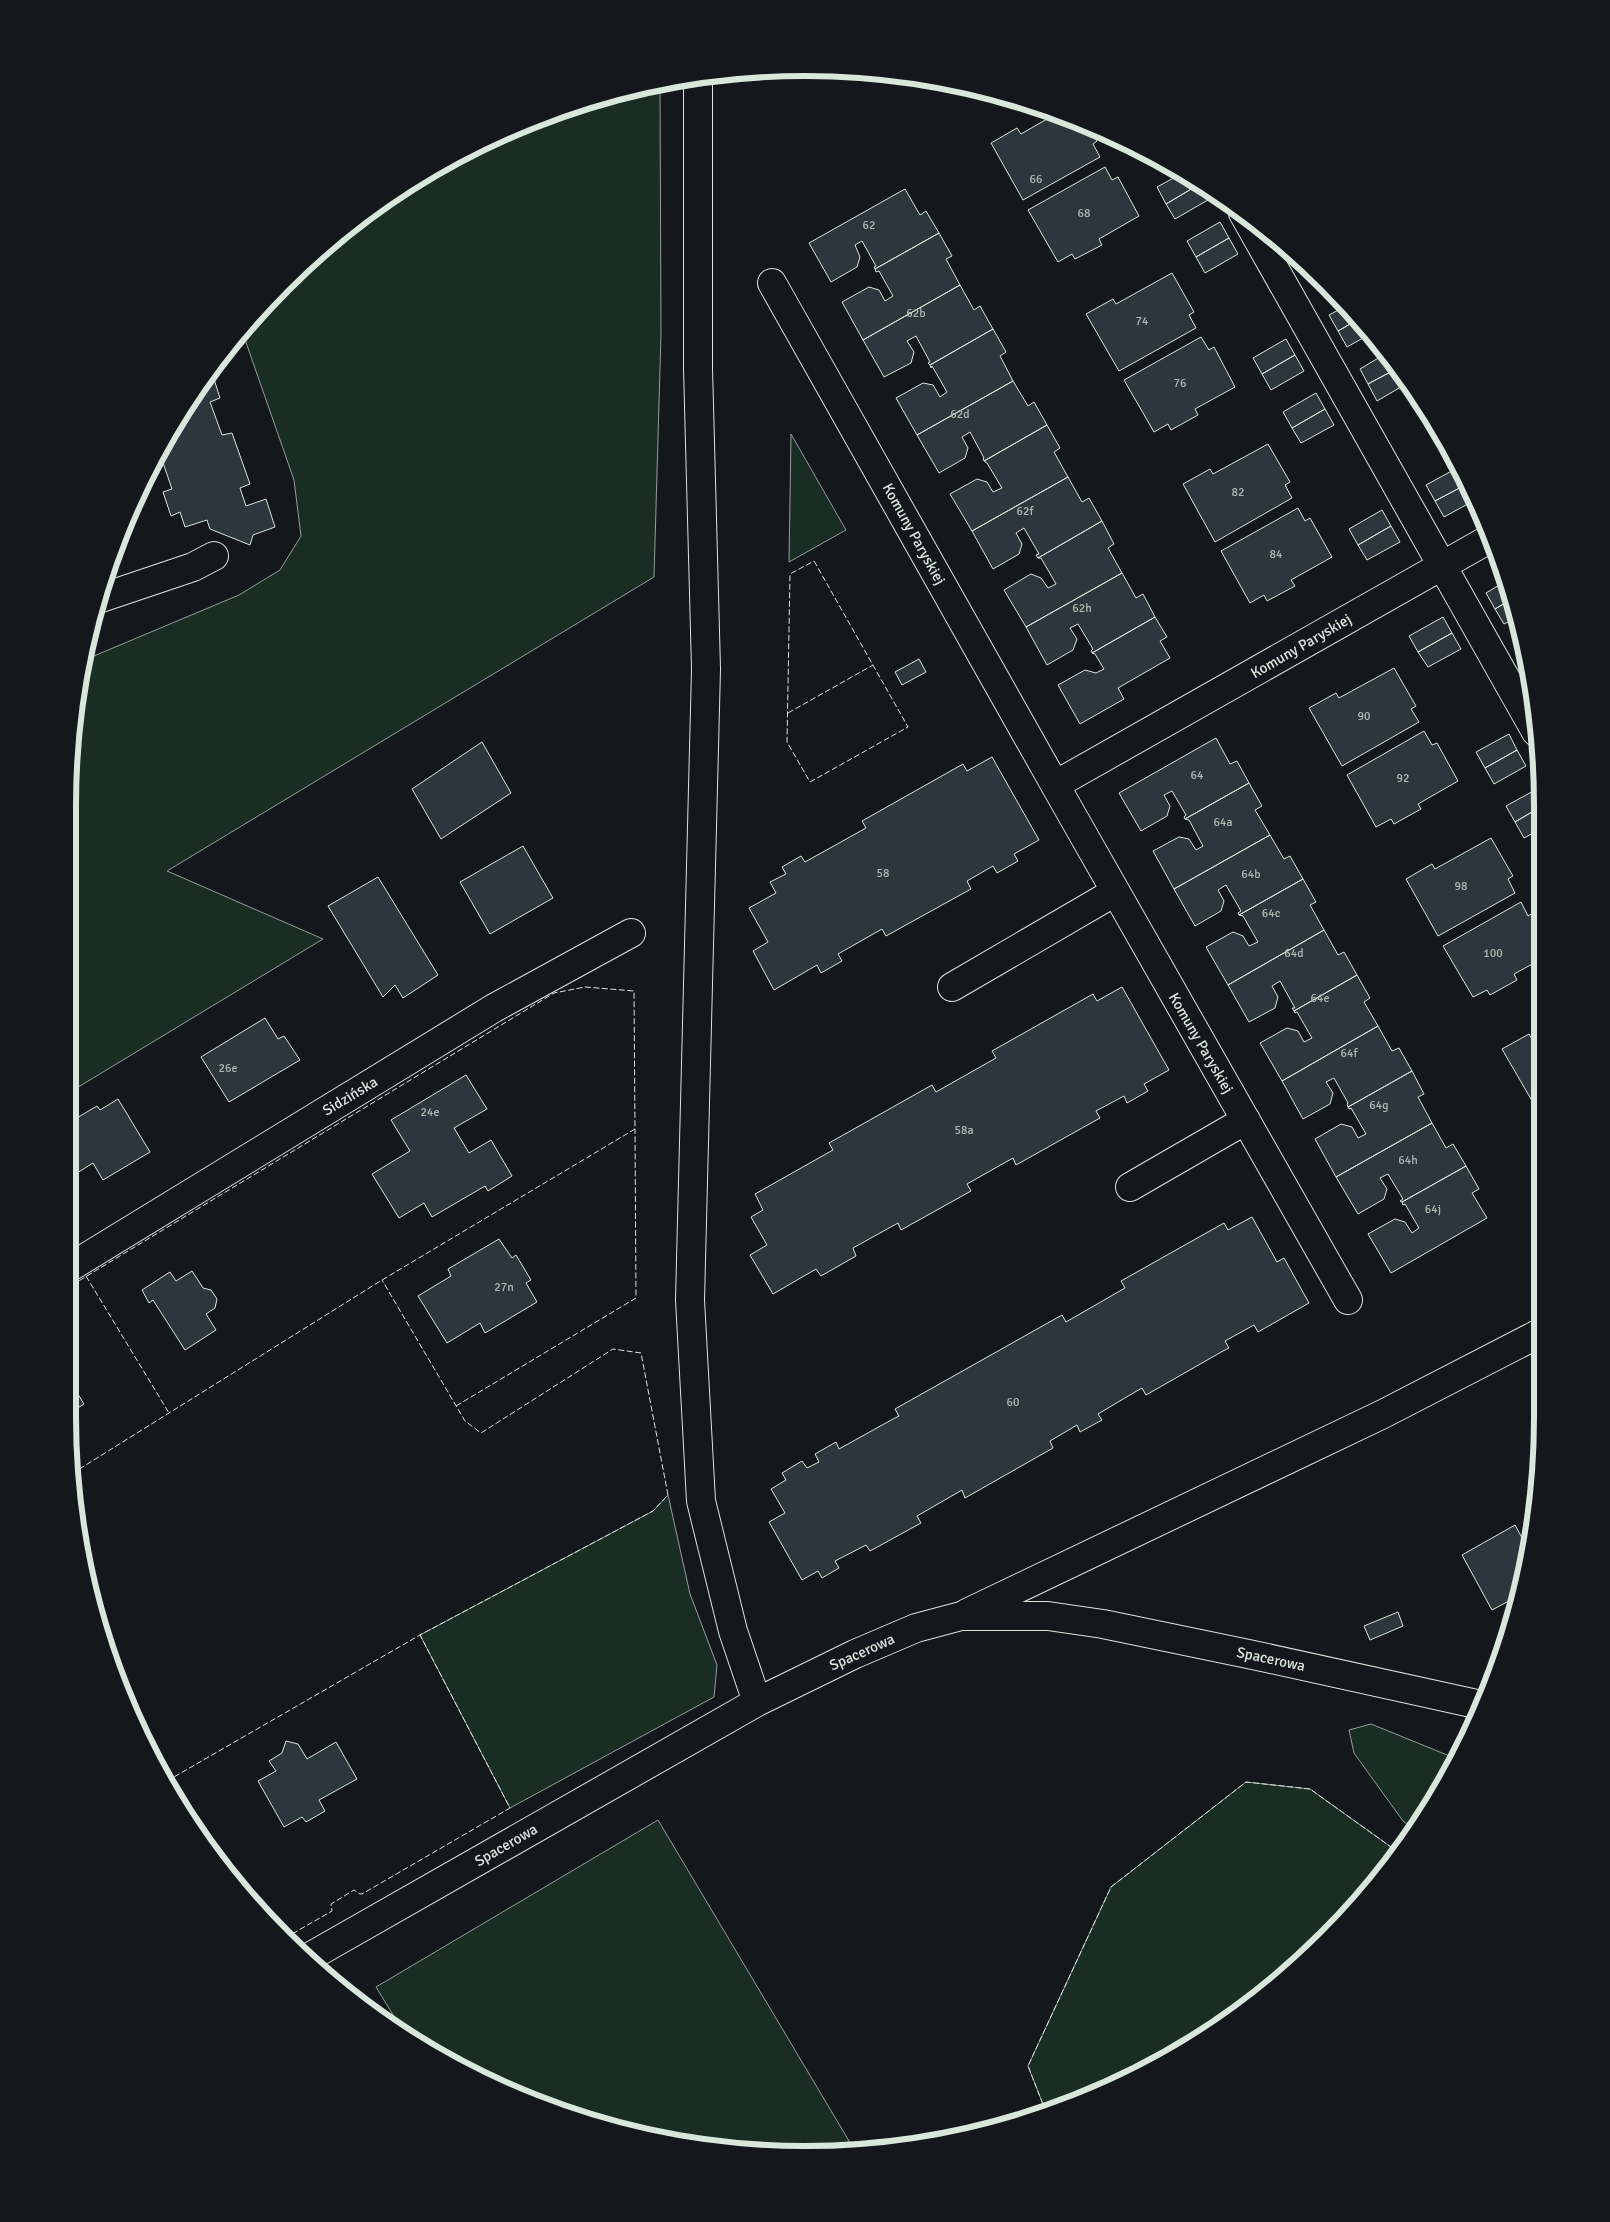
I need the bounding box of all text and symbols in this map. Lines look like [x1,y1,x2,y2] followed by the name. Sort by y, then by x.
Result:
[1030,172,1042,187] house number: 66
[1078,206,1090,221] house number: 68
[863,218,875,233] house number: 62
[906,306,926,321] house number: 62b
[1136,314,1149,329] house number: 74
[1174,376,1186,391] house number: 76
[950,407,970,422] house number: 62d
[879,480,949,588] street label: Komuny Paryskiej
[1232,485,1244,500] house number: 82
[1017,504,1034,519] house number: 62f
[1270,547,1283,562] house number: 84
[1072,601,1092,616] house number: 62h
[1247,610,1355,682] street label: Komuny Paryskiej
[1358,709,1370,724] house number: 90
[1191,768,1204,783] house number: 64
[1397,771,1409,786] house number: 92
[1213,815,1233,830] house number: 64a
[877,866,889,881] house number: 58
[1241,867,1261,882] house number: 64b
[1455,879,1467,894] house number: 98
[1262,906,1281,921] house number: 64c
[1284,946,1304,961] house number: 64d
[1483,946,1503,961] house number: 100
[1165,989,1237,1097] street label: Komuny Paryskiej
[1311,991,1329,1006] house number: 64e
[1341,1046,1358,1061] house number: 64f
[219,1061,237,1076] house number: 26e
[319,1073,381,1119] street label: Sidzińska
[1369,1098,1389,1113] house number: 64g
[421,1105,439,1120] house number: 24e
[954,1123,974,1138] house number: 58a
[1398,1153,1418,1168] house number: 64h
[1425,1202,1441,1217] house number: 64j
[494,1280,514,1295] house number: 27n
[1007,1395,1019,1410] house number: 60
[827,1630,897,1674] street label: Spacerowa
[1235,1643,1307,1675] street label: Spacerowa
[471,1820,541,1870] street label: Spacerowa

